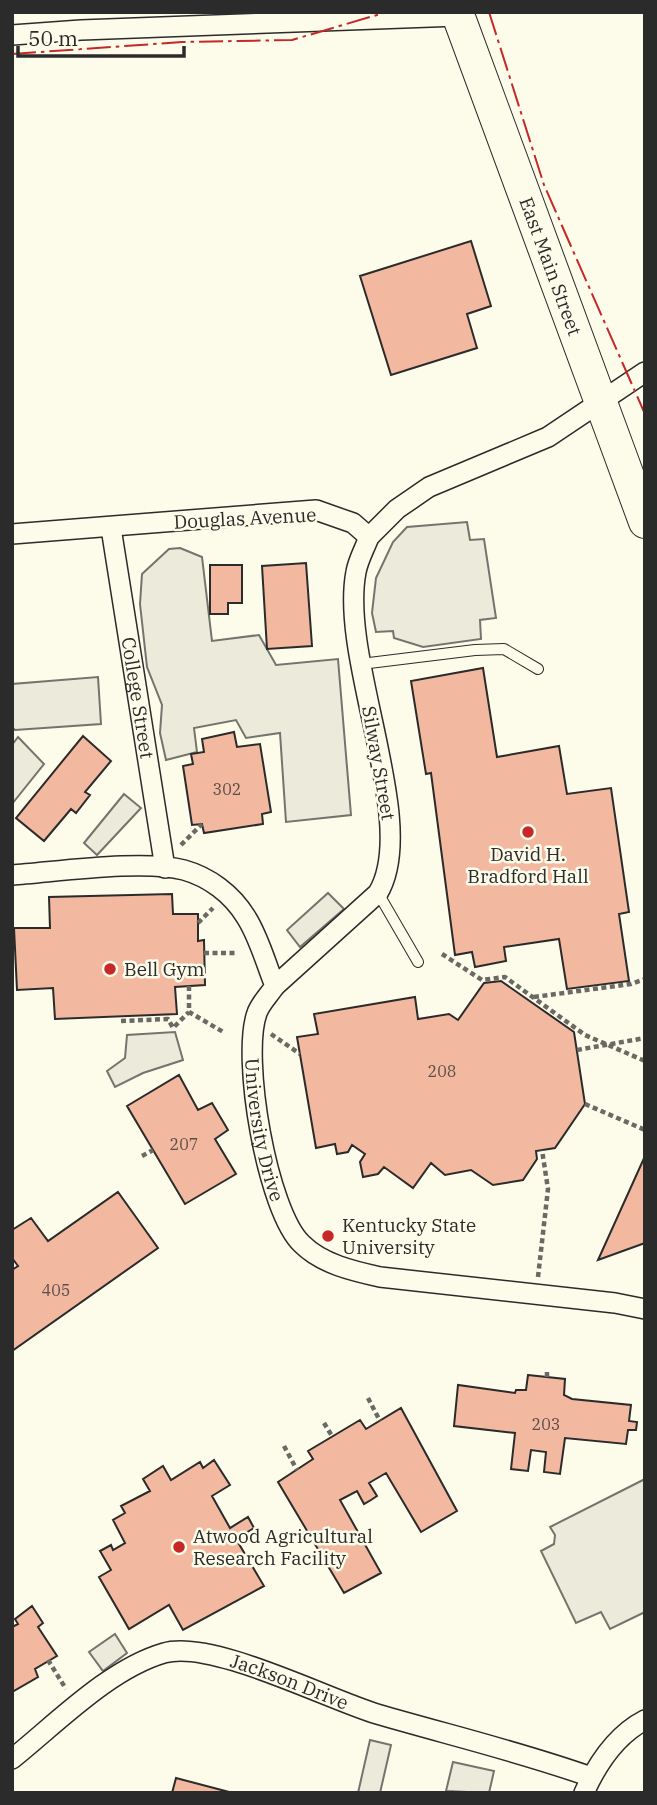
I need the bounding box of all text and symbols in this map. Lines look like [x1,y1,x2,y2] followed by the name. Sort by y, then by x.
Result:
[18,14,184,58] scale bar
[28,24,78,52] text: 50 m
[514,194,587,339] street label: East Main Street
[173,502,317,534] street label: Douglas Avenue
[117,635,160,761] street label: College Street
[357,704,401,822] street label: Silway Street
[213,779,241,799] house number: 302
[520,824,536,840] marker: David H. Bradford Hall
[467,842,589,888] place label: David H. Bradford Hall
[124,957,205,981] place label: Bell Gym
[102,961,118,977] marker: Bell Gym
[240,1058,289,1205] street label: University Drive
[428,1061,456,1081] house number: 208
[170,1134,198,1154] house number: 207
[342,1213,476,1259] place label: Kentucky State University
[320,1228,336,1244] marker: Kentucky State University
[42,1280,70,1300] house number: 405
[532,1414,560,1434] house number: 203
[193,1524,373,1570] place label: Atwood Agricultural Research Facility
[171,1539,187,1555] marker: Atwood Agricultural Research Facility
[228,1648,352,1715] street label: Jackson Drive

